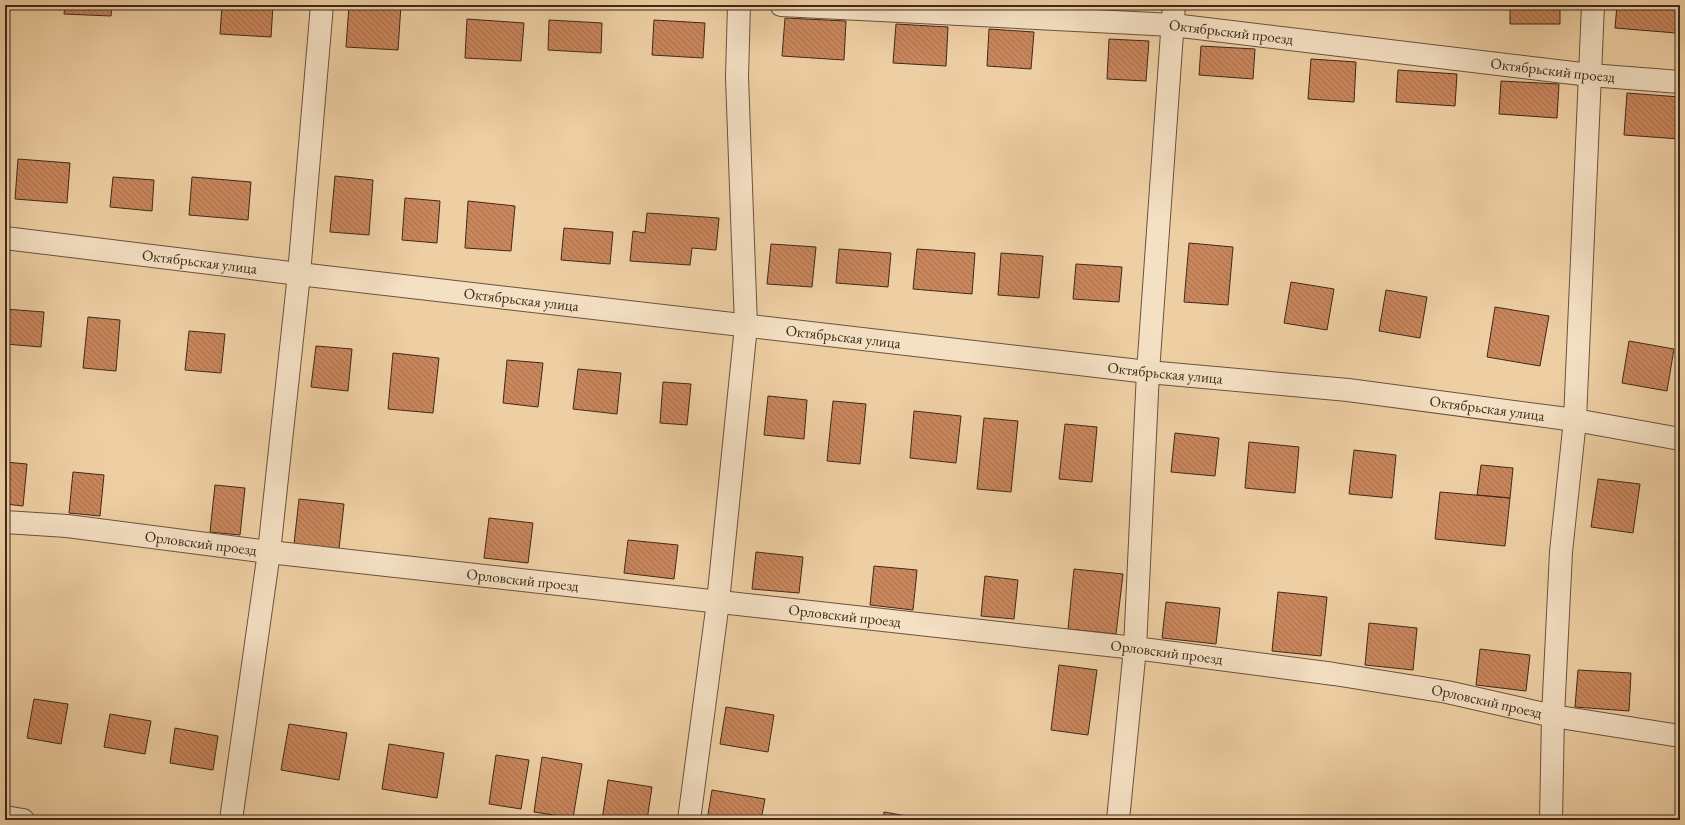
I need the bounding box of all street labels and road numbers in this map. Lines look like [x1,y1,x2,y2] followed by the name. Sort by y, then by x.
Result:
[1168,15,1294,48] street label: Октябрьский проезд
[1490,53,1616,86] street label: Октябрьский проезд
[141,245,258,278] street label: Октябрьская улица
[463,283,580,315] street label: Октябрьская улица
[785,320,902,352] street label: Октябрьская улица
[1107,357,1224,388] street label: Октябрьская улица
[1429,391,1546,425] street label: Октябрьская улица
[144,526,258,559] street label: Орловский проезд
[466,564,580,595] street label: Орловский проезд
[788,600,902,631] street label: Орловский проезд
[1110,635,1224,668] street label: Орловский проезд
[1430,680,1544,722] street label: Орловский проезд

